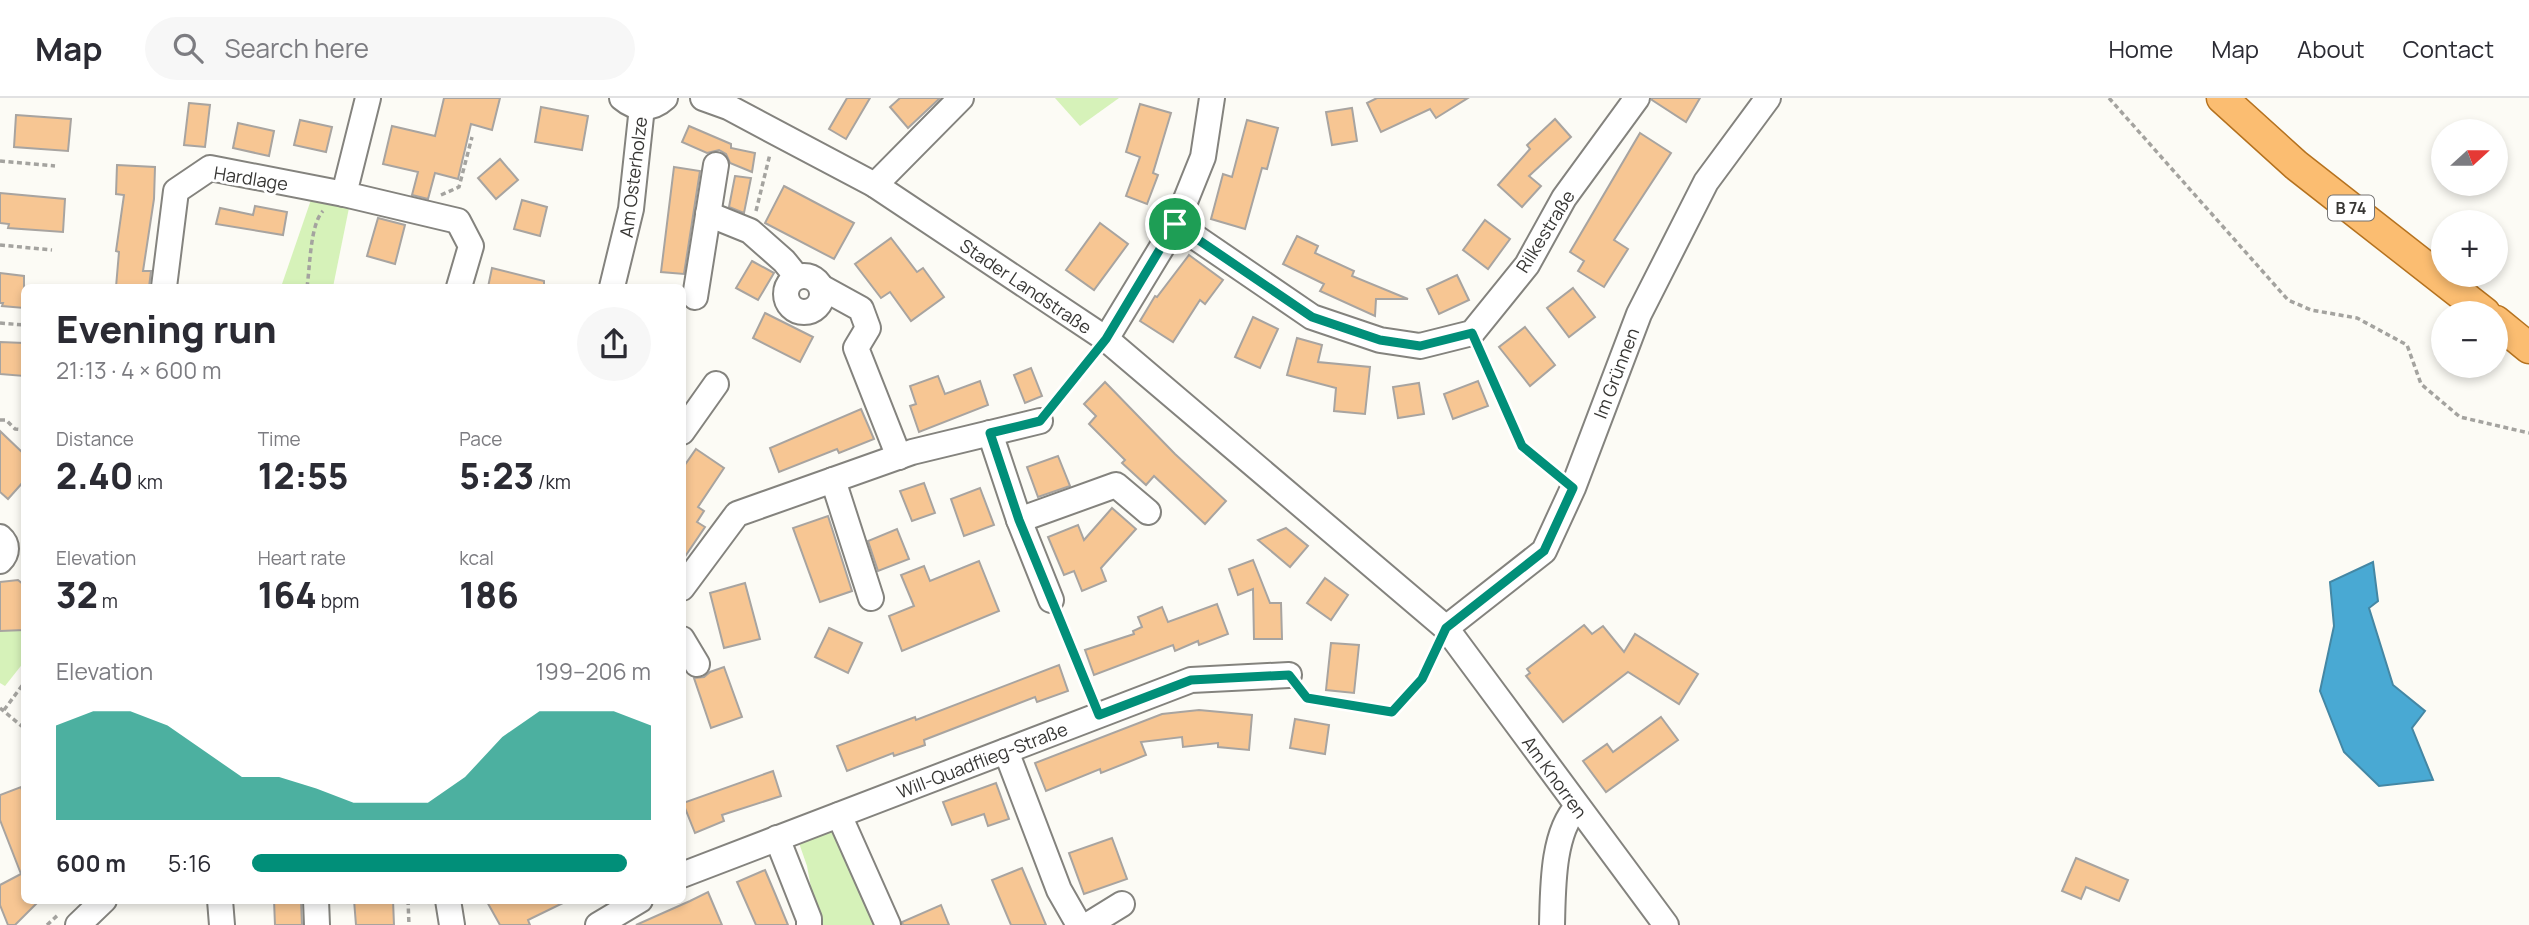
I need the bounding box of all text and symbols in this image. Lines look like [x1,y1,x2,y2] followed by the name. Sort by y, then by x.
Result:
[145,17,635,80] search box
[35,26,103,71] text: Map
[169,29,207,67] icon: search
[225,30,369,66] text: Search here
[2108,32,2173,65] text: Home
[2211,32,2259,65] text: Map
[2297,32,2365,65] text: About
[2403,32,2494,65] text: Contact
[614,115,652,239] street label: Am Osterholze
[2431,119,2508,196] north arrow
[2431,119,2508,378] map controls
[212,160,290,196] street label: Hardlage
[1510,185,1580,277] street label: Rilkestraße
[1145,194,1205,254] pin
[2328,195,2374,220] road number: B 74
[1156,205,1194,243] icon: arrive
[2431,210,2508,287] button: +
[955,233,1097,339] street label: Stader Landstraße
[2431,301,2508,378] button: −
[56,302,277,354] text: Evening run
[577,307,651,381] button: share
[1588,324,1644,422] street label: Im Grünnen
[56,354,221,386] text: 21:13 · 4 × 600 m
[56,426,134,452] text: Distance
[258,426,301,452] text: Time
[459,426,502,452] text: Pace
[56,452,133,500] text: 2.40
[258,452,348,500] text: 12:55
[459,452,534,500] text: 5:23
[133,469,163,495] text: km
[534,469,571,495] text: /km
[56,545,136,571] text: Elevation
[258,545,346,571] text: Heart rate
[459,545,494,571] text: kcal
[56,571,98,619] text: 32
[258,571,317,619] text: 164
[459,571,519,619] text: 186
[98,588,118,614] text: m
[317,588,359,614] text: bpm
[56,655,153,687] text: Elevation
[536,655,651,687] text: 199–206 m
[893,716,1071,804] street label: Will-Quadflieg-Straße
[1517,731,1593,823] street label: Am Knorren
[56,847,126,879] text: 600 m
[168,847,211,879] text: 5:16

